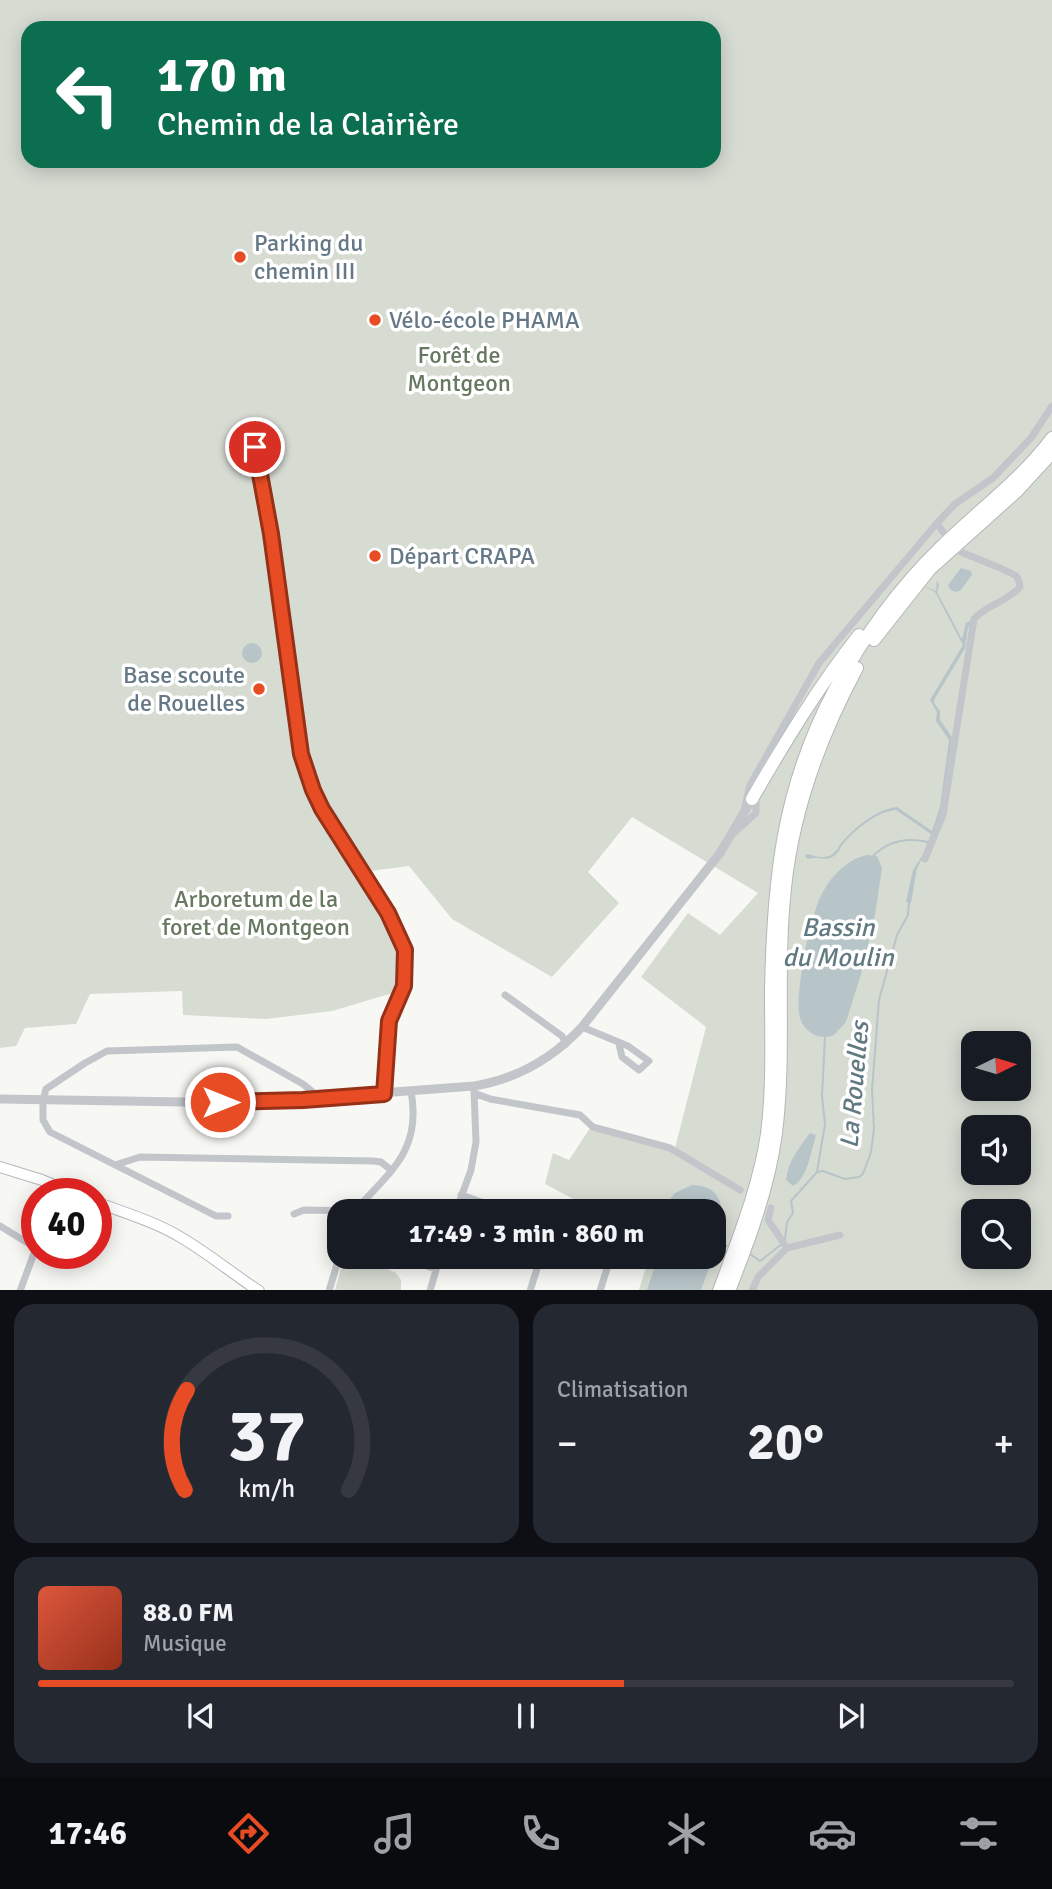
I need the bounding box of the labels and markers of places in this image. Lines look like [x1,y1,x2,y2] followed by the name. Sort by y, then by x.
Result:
[254,228,363,286] place label: Parking du chemin III
[232,249,248,265] marker: Parking du chemin III
[389,305,580,335] place label: Vélo-école PHAMA
[367,312,383,328] marker: Vélo-école PHAMA
[225,417,285,477] pin
[389,541,535,571] place label: Départ CRAPA
[367,548,383,564] marker: Départ CRAPA
[123,660,245,718] place label: Base scoute de Rouelles
[251,681,267,697] marker: Base scoute de Rouelles

